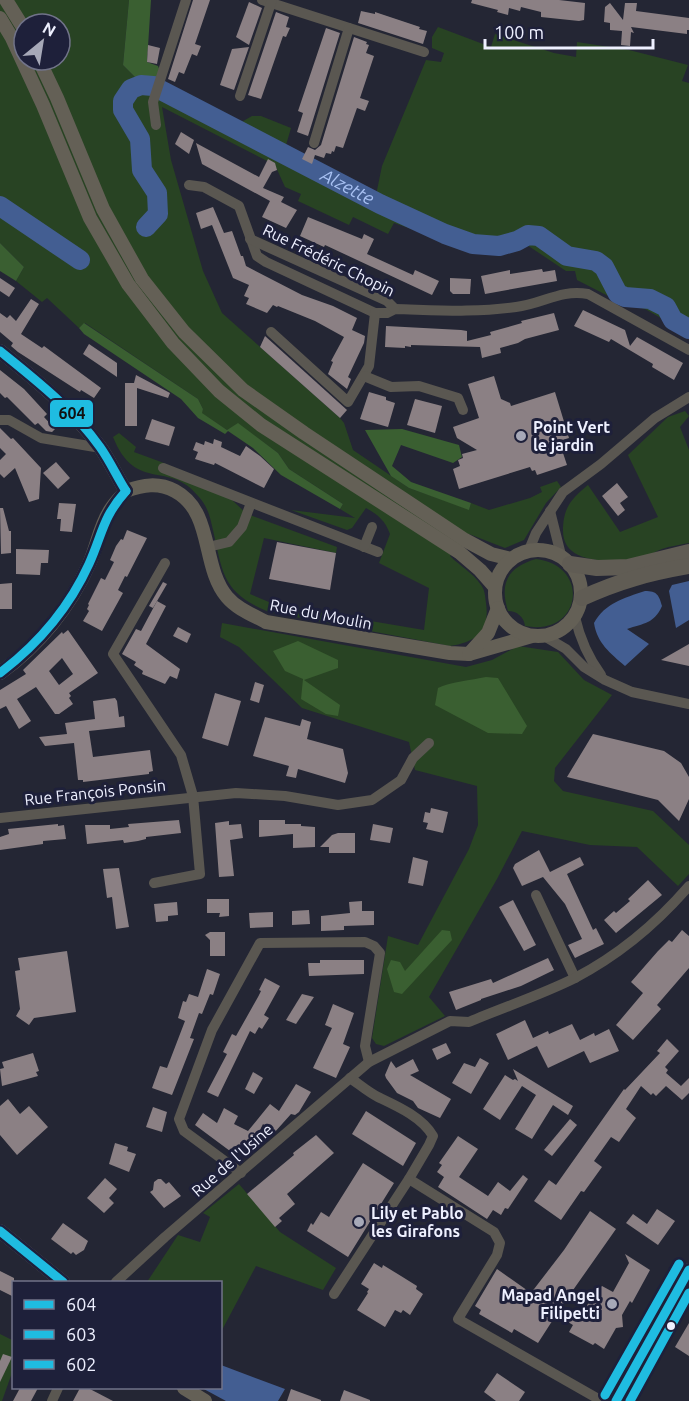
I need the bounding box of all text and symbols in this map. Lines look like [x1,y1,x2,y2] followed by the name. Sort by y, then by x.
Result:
[12,12,72,72] north arrow
[485,12,653,50] scale bar
[40,18,59,40] text: N
[494,22,544,42] text: 100 m
[317,164,378,208] water label: Alzette
[260,220,398,300] street label: Rue Frédéric Chopin
[49,399,94,428] line badge: 604
[58,404,86,422] text: 604
[533,418,610,454] place label: Point Vert le jardin
[514,429,528,443] marker: Point Vert le jardin
[269,595,373,633] street label: Rue du Moulin
[23,776,167,808] street label: Rue François Ponsin
[188,1120,276,1200] street label: Rue de l'Usine
[371,1204,464,1240] place label: Lily et Pablo les Girafons
[352,1215,366,1229] marker: Lily et Pablo les Girafons
[12,1281,222,1389] legend
[501,1286,600,1322] place label: Mapad Angel Filipetti
[66,1294,96,1314] text: 604
[605,1297,619,1311] marker: Mapad Angel Filipetti
[665,1320,677,1332] unlabelled marker
[66,1324,96,1344] text: 603
[66,1354,96,1374] text: 602

